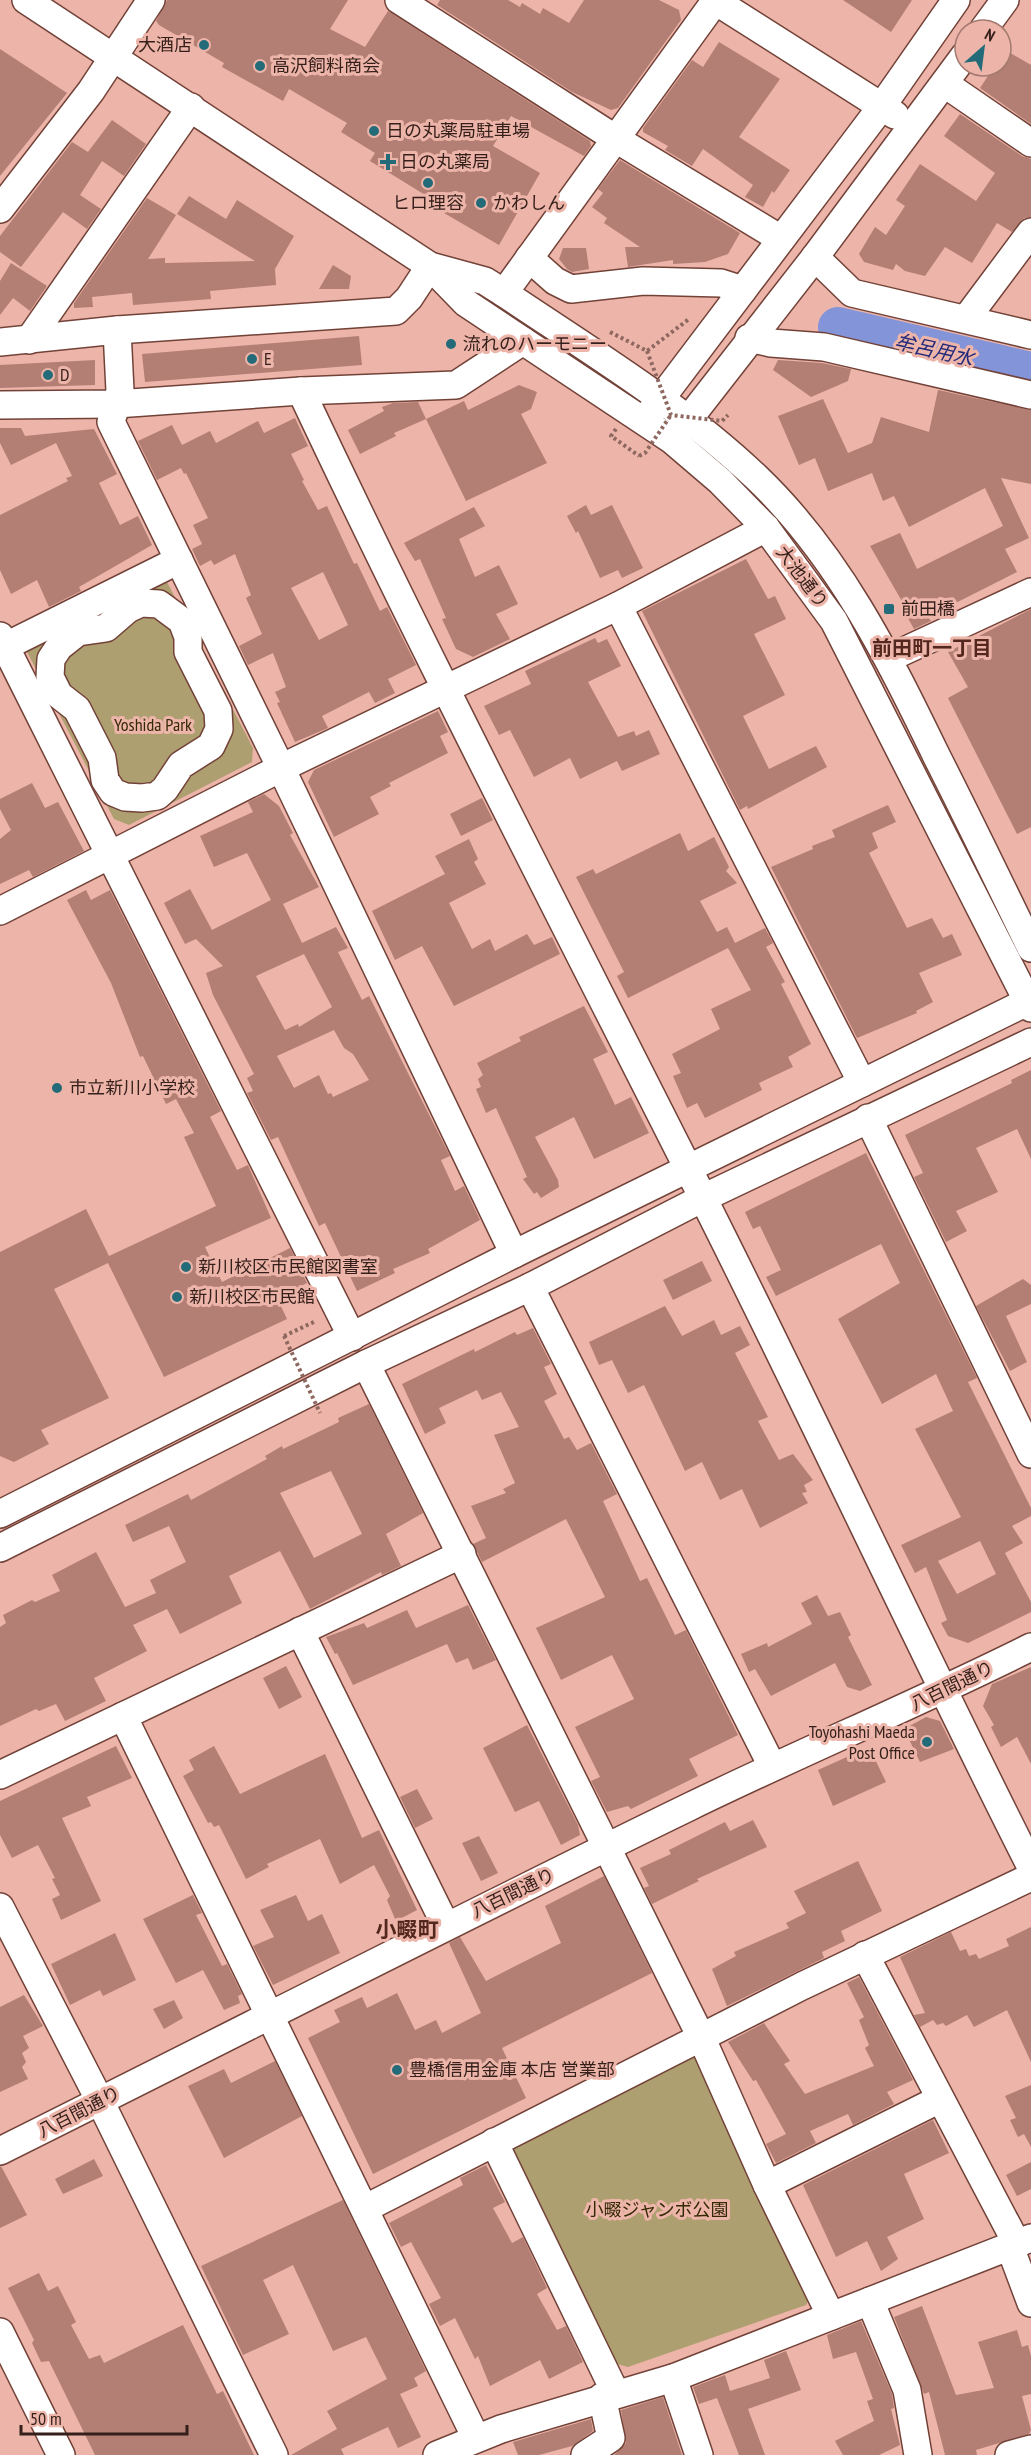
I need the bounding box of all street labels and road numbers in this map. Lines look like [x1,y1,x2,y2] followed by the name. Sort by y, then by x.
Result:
[772,541,833,612] street label: 大池通り
[906,1655,997,1716] street label: 八百間通り
[467,1862,558,1923] street label: 八百間通り
[33,2081,124,2142] street label: 八百間通り

